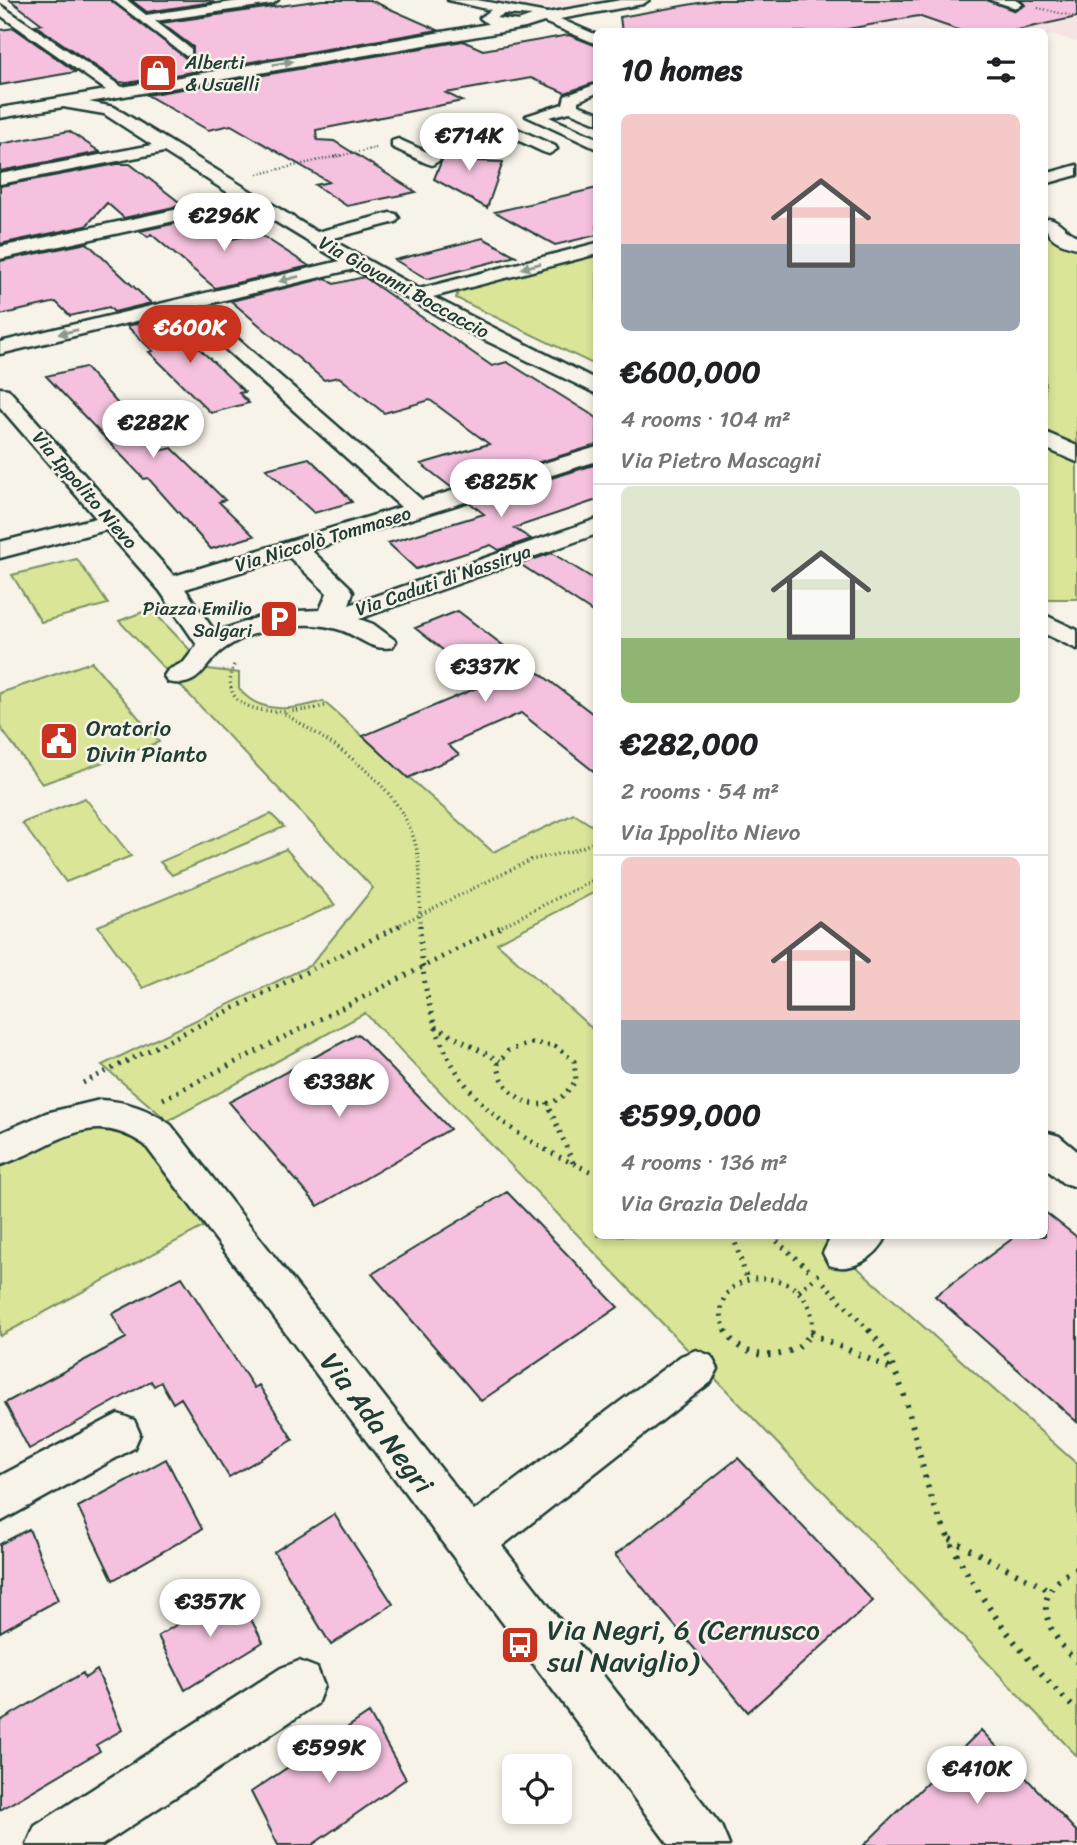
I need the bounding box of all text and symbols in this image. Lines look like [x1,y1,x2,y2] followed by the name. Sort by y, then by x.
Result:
[621,43,742,97] text: 10 homes
[184,46,260,101] place label: Alberti & Usuelli
[982,51,1020,89] icon: filters
[137,52,179,94] shop icon: Alberti & Usuelli
[272,57,294,68] one-way arrow
[420,114,518,173] pin: €714K
[436,115,502,156] text: €714K
[758,160,884,286] icon: home
[175,194,273,253] pin: €296K
[189,195,259,236] text: €296K
[313,226,496,348] street label: Via Giovanni Boccaccio
[520,261,541,271] one-way arrow
[278,274,300,285] one-way arrow
[141,306,239,365] pin: €600K
[154,307,226,348] text: €600K
[57,327,79,338] one-way arrow
[621,345,761,399] text: €600,000
[621,399,791,440] text: 4 rooms · 104 m²
[104,400,202,460] pin: €282K
[118,402,188,443] text: €282K
[24,423,146,557] street label: Via Ippolito Nievo
[621,440,821,481] text: Via Pietro Mascagni
[452,460,550,519] pin: €825K
[466,461,536,502] text: €825K
[231,496,415,581] street label: Via Niccolò Tommaseo
[758,532,884,658] icon: home
[351,534,536,626] street label: Via Caduti di Nassirya
[143,592,253,647] place label: Piazza Emilio Salgari
[258,598,300,640] parking icon: Piazza Emilio Salgari
[436,644,534,704] pin: €337K
[451,646,519,687] text: €337K
[86,708,207,775] place label: Oratorio Divin Pianto
[621,717,759,771] text: €282,000
[38,720,80,762] public building icon: Oratorio Divin Pianto
[621,771,779,812] text: 2 rooms · 54 m²
[621,812,800,853] text: Via Ippolito Nievo
[758,903,884,1029] icon: home
[290,1060,388,1119] pin: €338K
[305,1061,373,1102] text: €338K
[621,1088,761,1142] text: €599,000
[621,1142,788,1183] text: 4 rooms · 136 m²
[621,1183,808,1224] text: Via Grazia Deledda
[307,1341,448,1506] street label: Via Ada Negri
[161,1580,259,1639] pin: €357K
[175,1581,245,1622] text: €357K
[546,1605,820,1686] place label: Via Negri, 6 (Cernusco sul Naviglio)
[499,1624,541,1666] bus stop icon: Via Negri, 6 (Cernusco sul Naviglio)
[280,1726,378,1785] pin: €599K
[293,1727,365,1768] text: €599K
[928,1746,1026,1806] pin: €410K
[943,1748,1011,1789] text: €410K
[502,1754,572,1824] map controls
[502,1754,572,1824] button: locate

